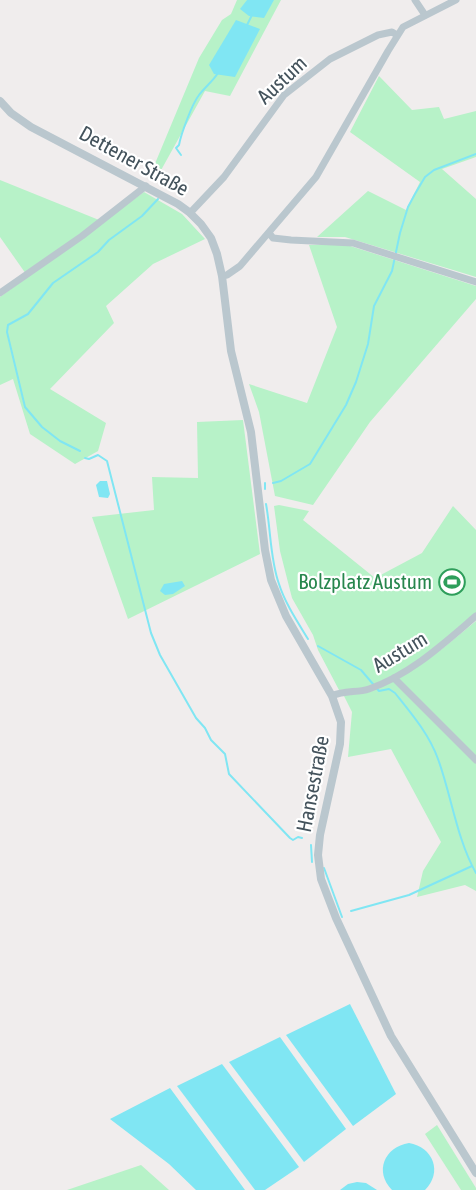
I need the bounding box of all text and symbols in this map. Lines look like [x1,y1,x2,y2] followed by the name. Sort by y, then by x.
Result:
[251,50,311,108] street label: Austum
[76,120,193,200] street label: Dettener Straße
[437,567,467,597] sports icon: Bolzplatz Austum
[298,569,432,593] place label: Bolzplatz Austum
[368,626,431,677] street label: Austum
[291,734,333,834] street label: Hansestraße

